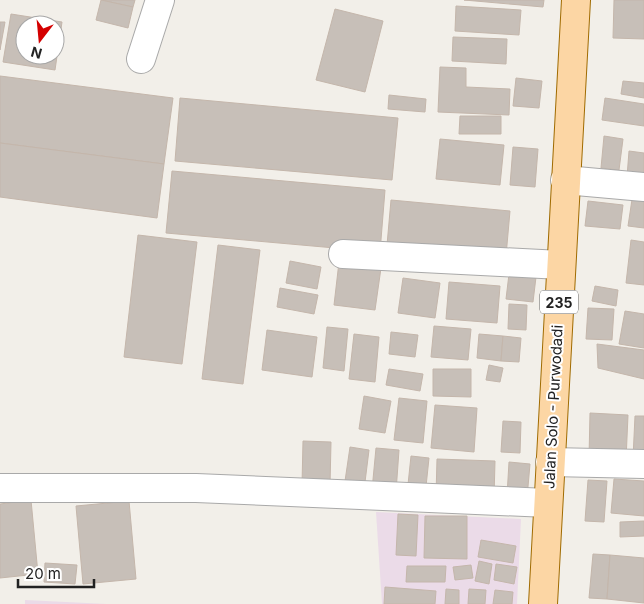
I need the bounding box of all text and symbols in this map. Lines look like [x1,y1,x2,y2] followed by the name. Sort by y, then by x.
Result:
[15,15,65,65] north arrow
[29,43,44,63] text: N
[540,290,578,314] road number: 235
[539,324,567,490] street label: Jalan Solo - Purwodadi
[18,556,94,588] scale bar
[25,564,61,583] text: 20 m

